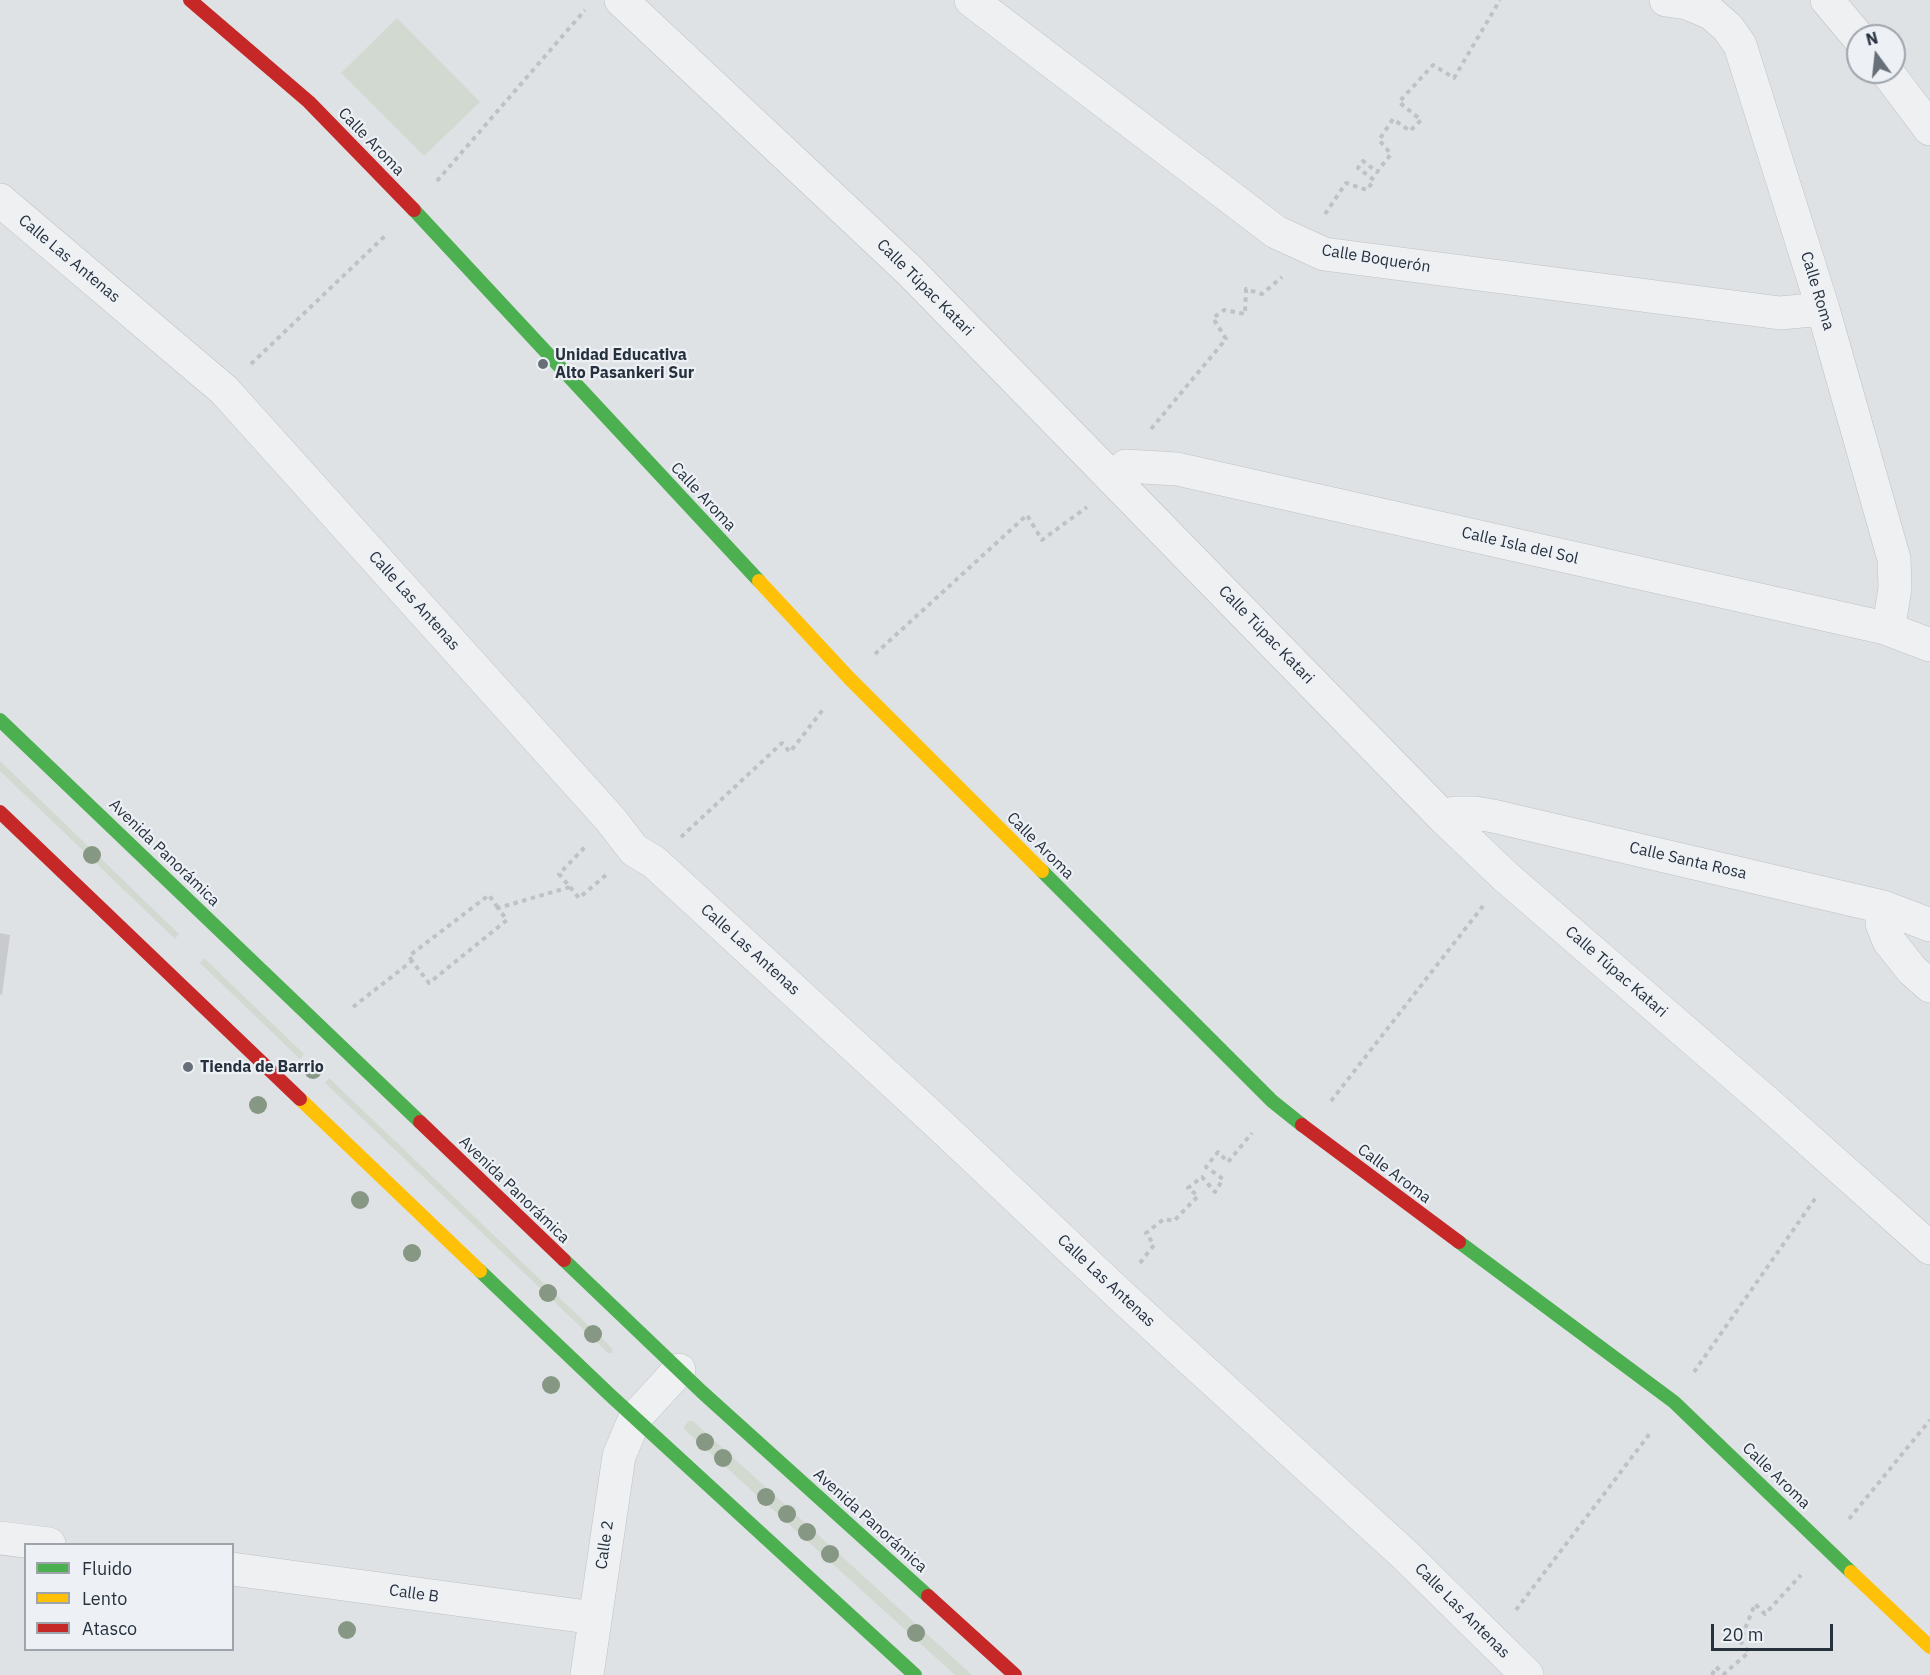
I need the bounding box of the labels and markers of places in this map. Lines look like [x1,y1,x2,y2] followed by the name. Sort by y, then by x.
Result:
[555,345,694,383] place label: Unidad Educativa Alto Pasankeri Sur
[536,357,550,371] marker: Unidad Educativa Alto Pasankeri Sur
[200,1057,324,1077] place label: Tienda de Barrio
[181,1060,195,1074] marker: Tienda de Barrio

